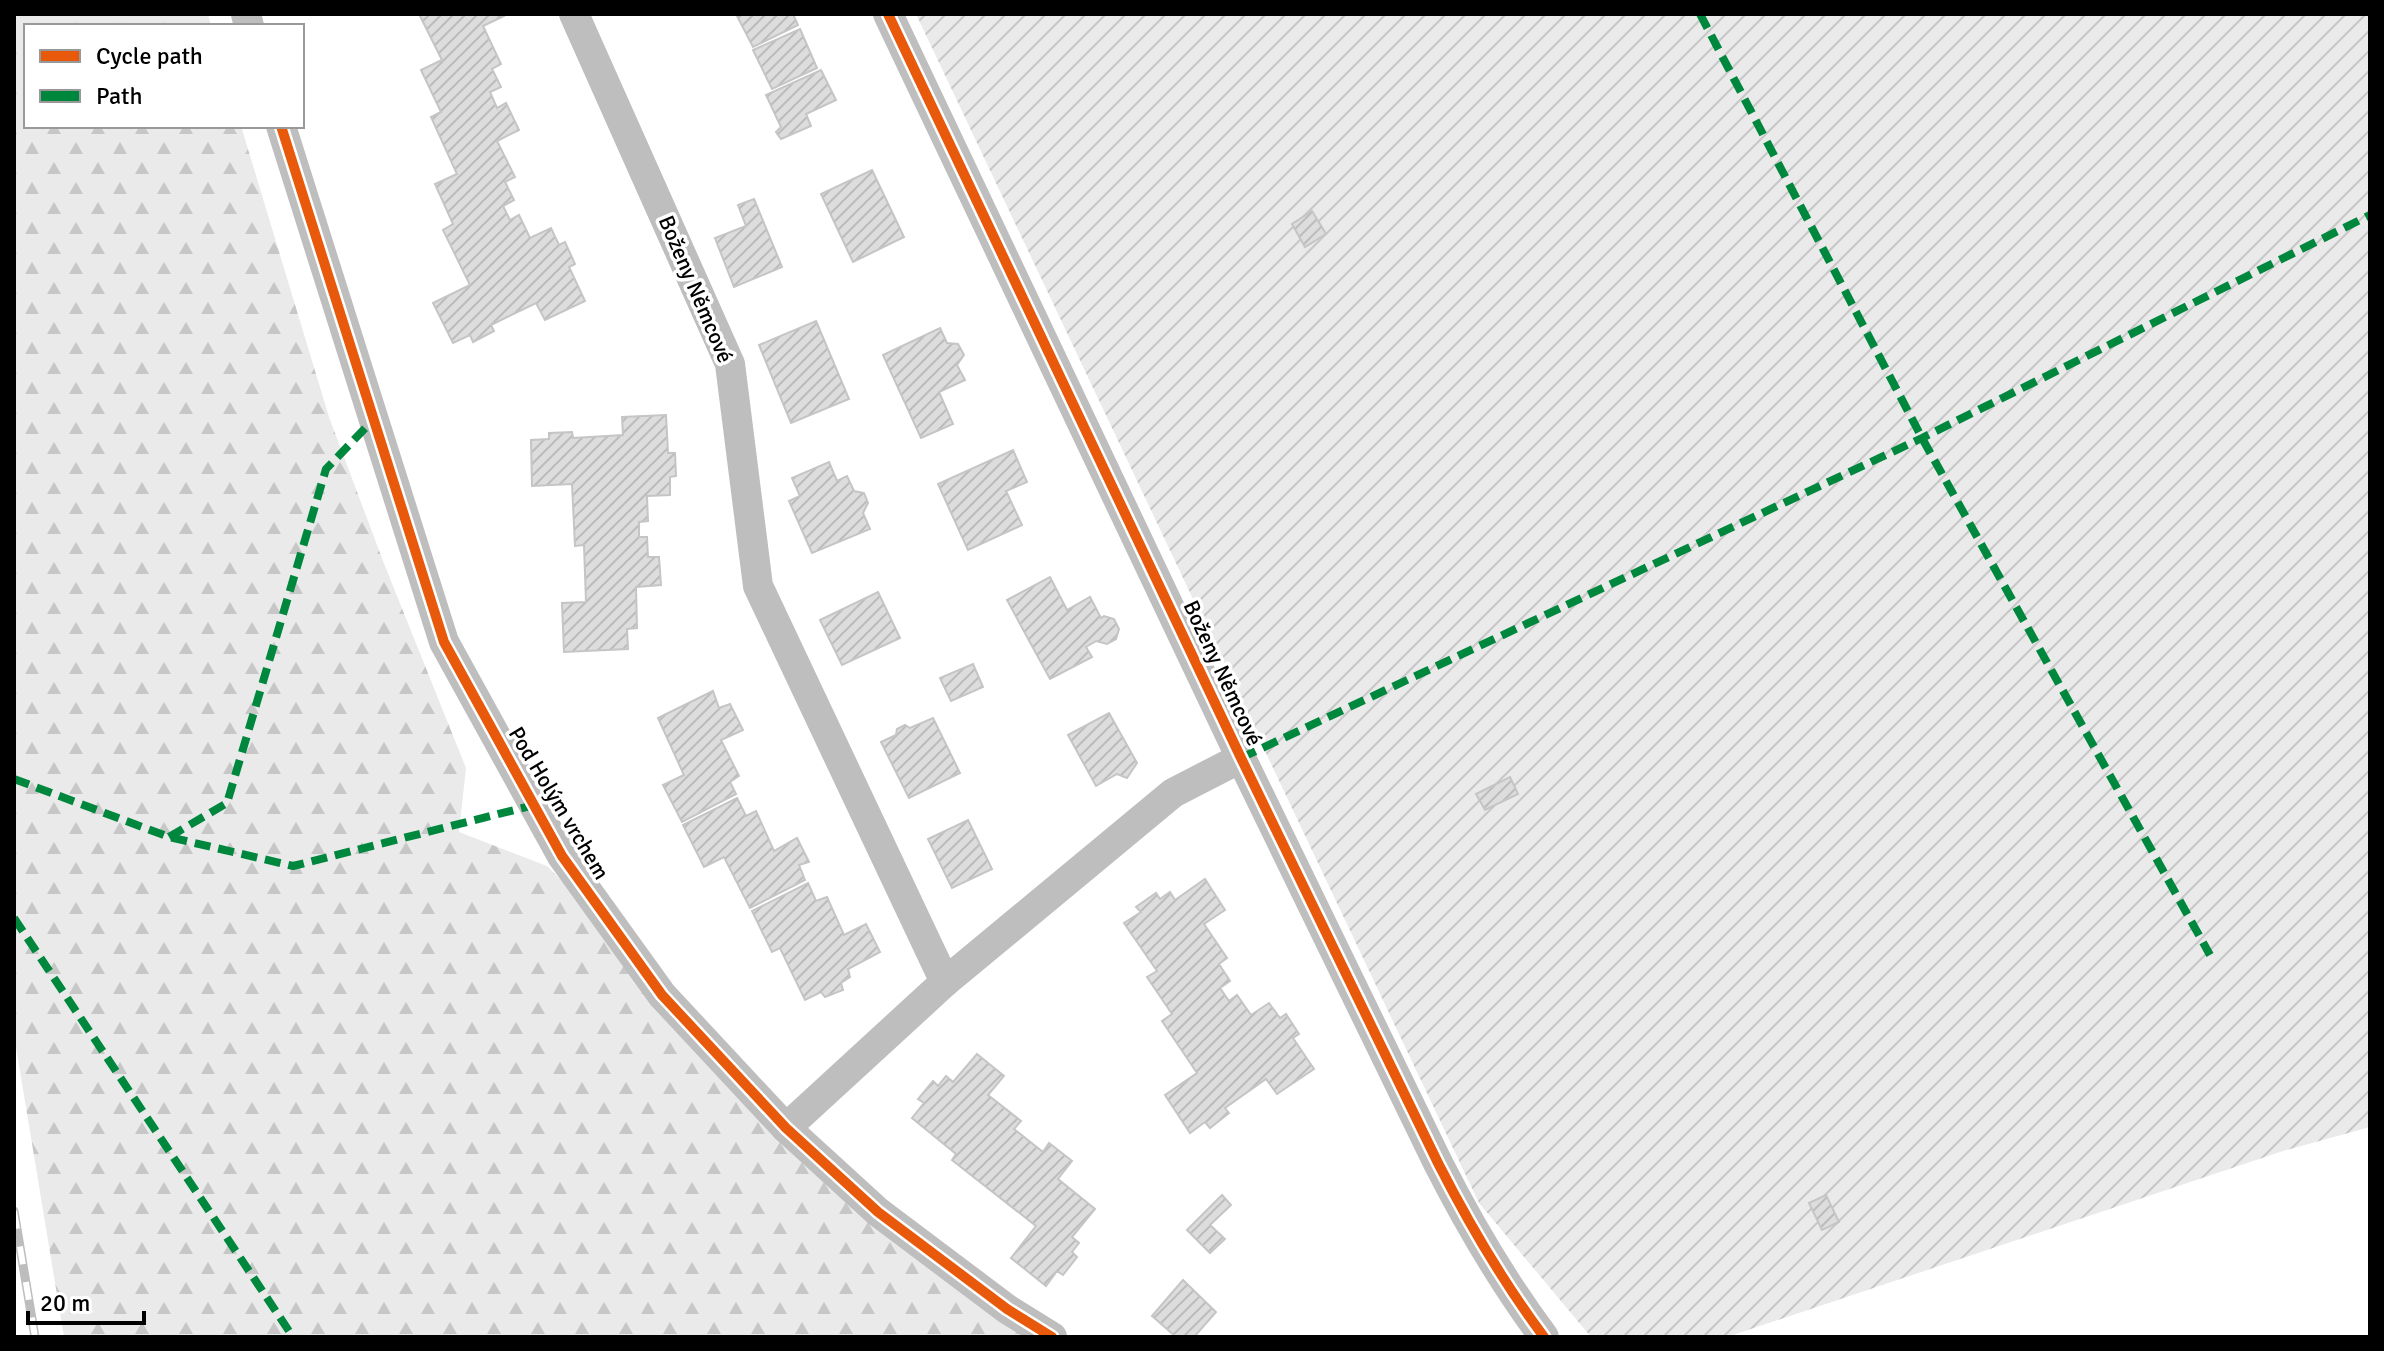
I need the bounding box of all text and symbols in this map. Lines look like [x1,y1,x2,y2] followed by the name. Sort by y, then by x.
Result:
[24,24,304,128] legend
[96,41,203,71] text: Cycle path
[96,81,142,111] text: Path
[653,211,739,367] street label: Boženy Němcové
[1178,596,1268,750] street label: Boženy Němcové
[503,722,615,884] street label: Pod Holým vrchem
[28,1275,144,1325] scale bar
[40,1288,90,1318] text: 20 m

